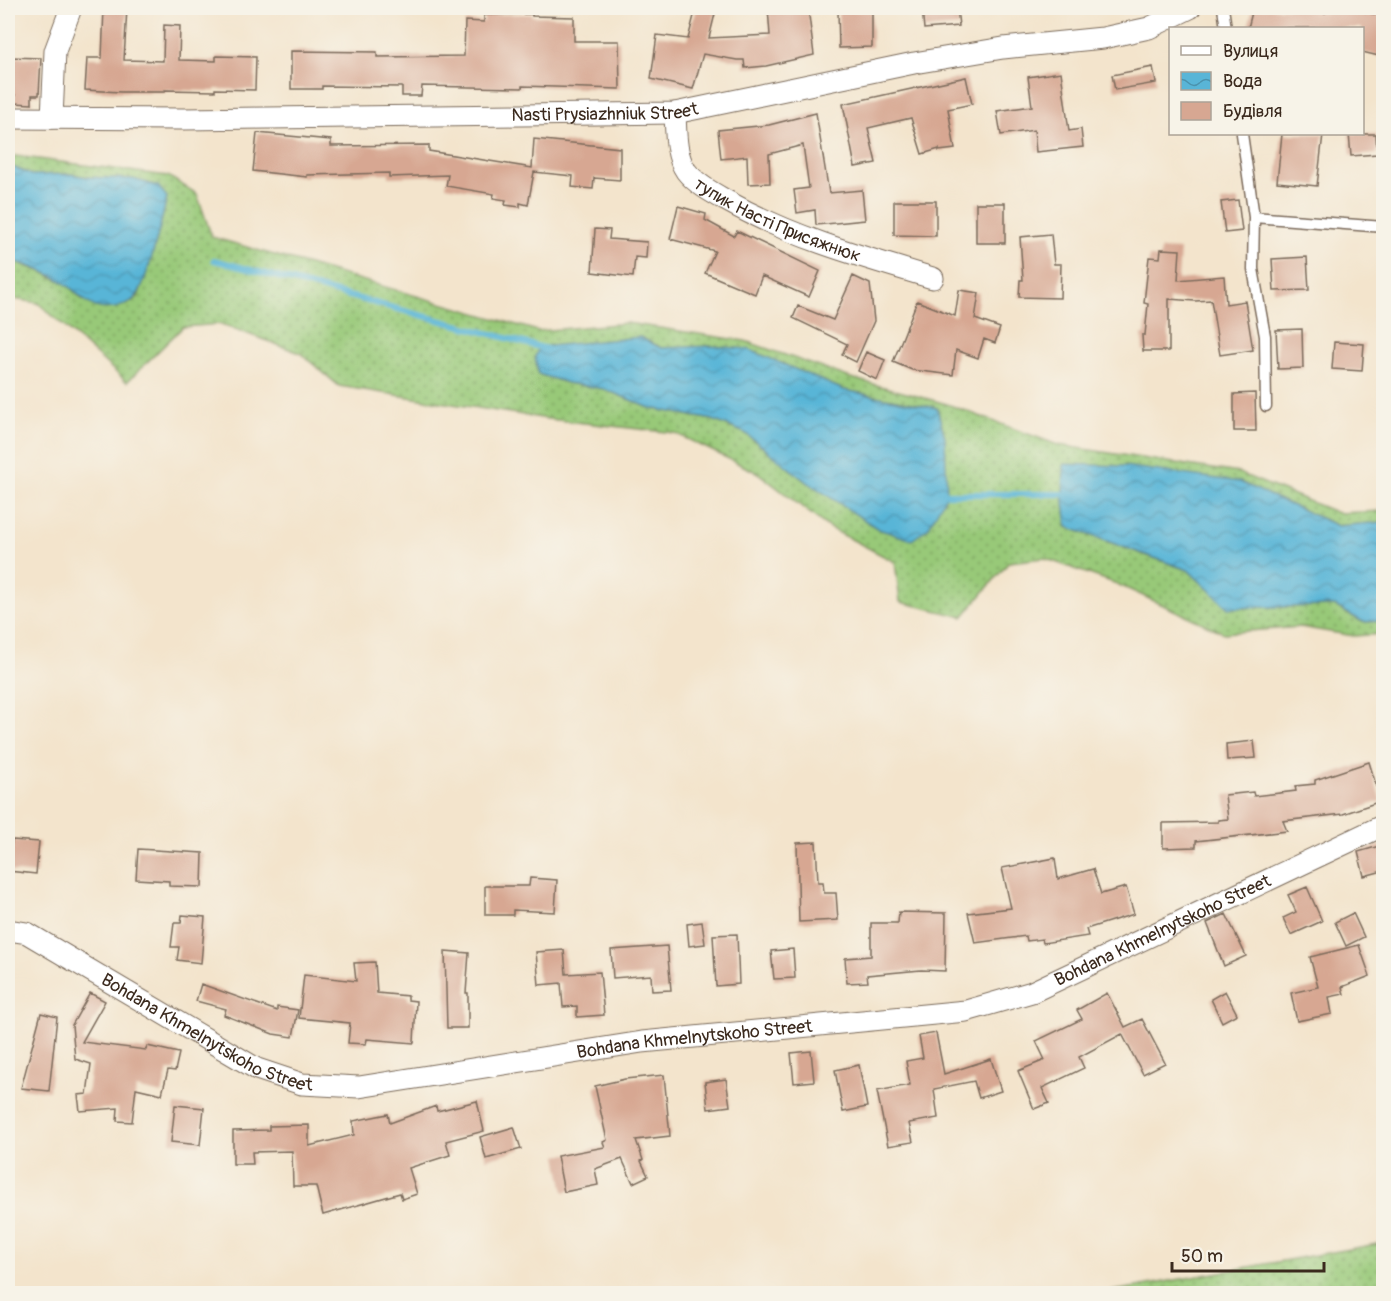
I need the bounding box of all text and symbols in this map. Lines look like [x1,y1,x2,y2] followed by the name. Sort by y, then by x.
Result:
[1169,27,1364,135] legend
[1223,40,1278,63] text: Вулиця
[1223,70,1262,93] text: Вода
[511,97,701,126] street label: Nasti Prysiazhniuk Street
[1223,100,1282,123] text: Будівля
[689,172,864,267] street label: тупик Насті Присяжнюк
[1050,869,1275,991] street label: Bohdana Khmelnytskoho Street
[97,968,314,1096] street label: Bohdana Khmelnytskoho Street
[575,1014,814,1064] street label: Bohdana Khmelnytskoho Street
[1172,1235,1324,1273] scale bar
[1181,1245,1223,1268] text: 50 m

